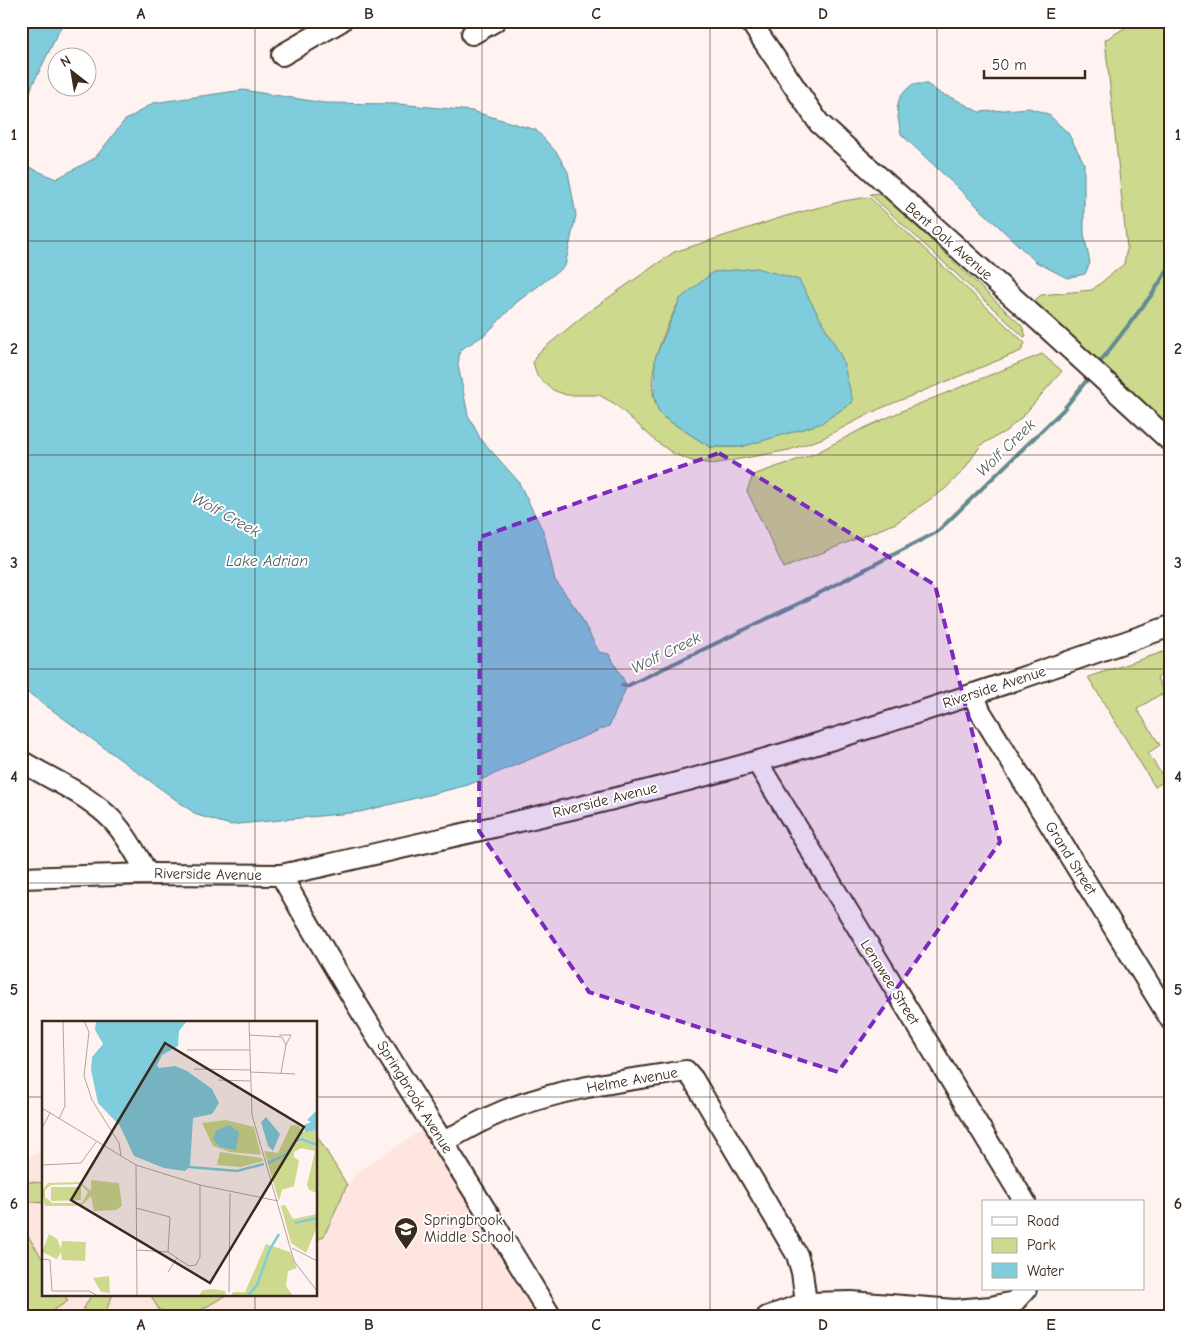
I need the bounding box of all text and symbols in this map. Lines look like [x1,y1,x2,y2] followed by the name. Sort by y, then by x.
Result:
[137,5,146,23] text: A
[364,5,374,23] text: B
[591,5,601,23] text: C
[818,5,828,23] text: D
[1046,5,1056,23] text: E
[48,48,98,98] north arrow
[984,48,1086,80] scale bar
[57,52,74,71] text: N
[992,56,1027,74] text: 50 m
[11,126,17,144] text: 1
[1175,126,1181,144] text: 1
[902,198,997,284] street label: Bent Oak Avenue
[10,340,18,358] text: 2
[1174,340,1182,358] text: 2
[973,415,1039,480] water label: Wolf Creek
[189,489,263,541] water label: Wolf Creek
[226,552,308,570] water label: Lake Adrian
[10,554,18,572] text: 3
[1174,554,1182,572] text: 3
[628,628,704,677] water label: Wolf Creek
[940,662,1048,712] street label: Riverside Avenue
[10,768,18,786] text: 4
[1174,768,1182,786] text: 4
[551,778,660,822] street label: Riverside Avenue
[1041,818,1101,899] street label: Grand Street
[154,864,262,884] street label: Riverside Avenue
[857,936,924,1029] street label: Lenawee Street
[10,981,18,999] text: 5
[1174,981,1182,999] text: 5
[42,1021,318,1296] inset map
[373,1037,457,1157] street label: Springbrook Avenue
[585,1063,679,1097] street label: Helme Avenue
[10,1195,18,1213] text: 6
[1174,1195,1182,1213] text: 6
[982,1200,1144,1290] legend
[424,1211,514,1246] place label: Springbrook Middle School
[1027,1212,1059,1230] text: Road
[393,1216,419,1250] school or university icon: Springbrook Middle School
[1027,1236,1056,1254] text: Park
[1027,1262,1064,1280] text: Water
[137,1316,146,1334] text: A
[364,1316,374,1334] text: B
[591,1316,601,1334] text: C
[818,1316,828,1334] text: D
[1046,1316,1056,1334] text: E

